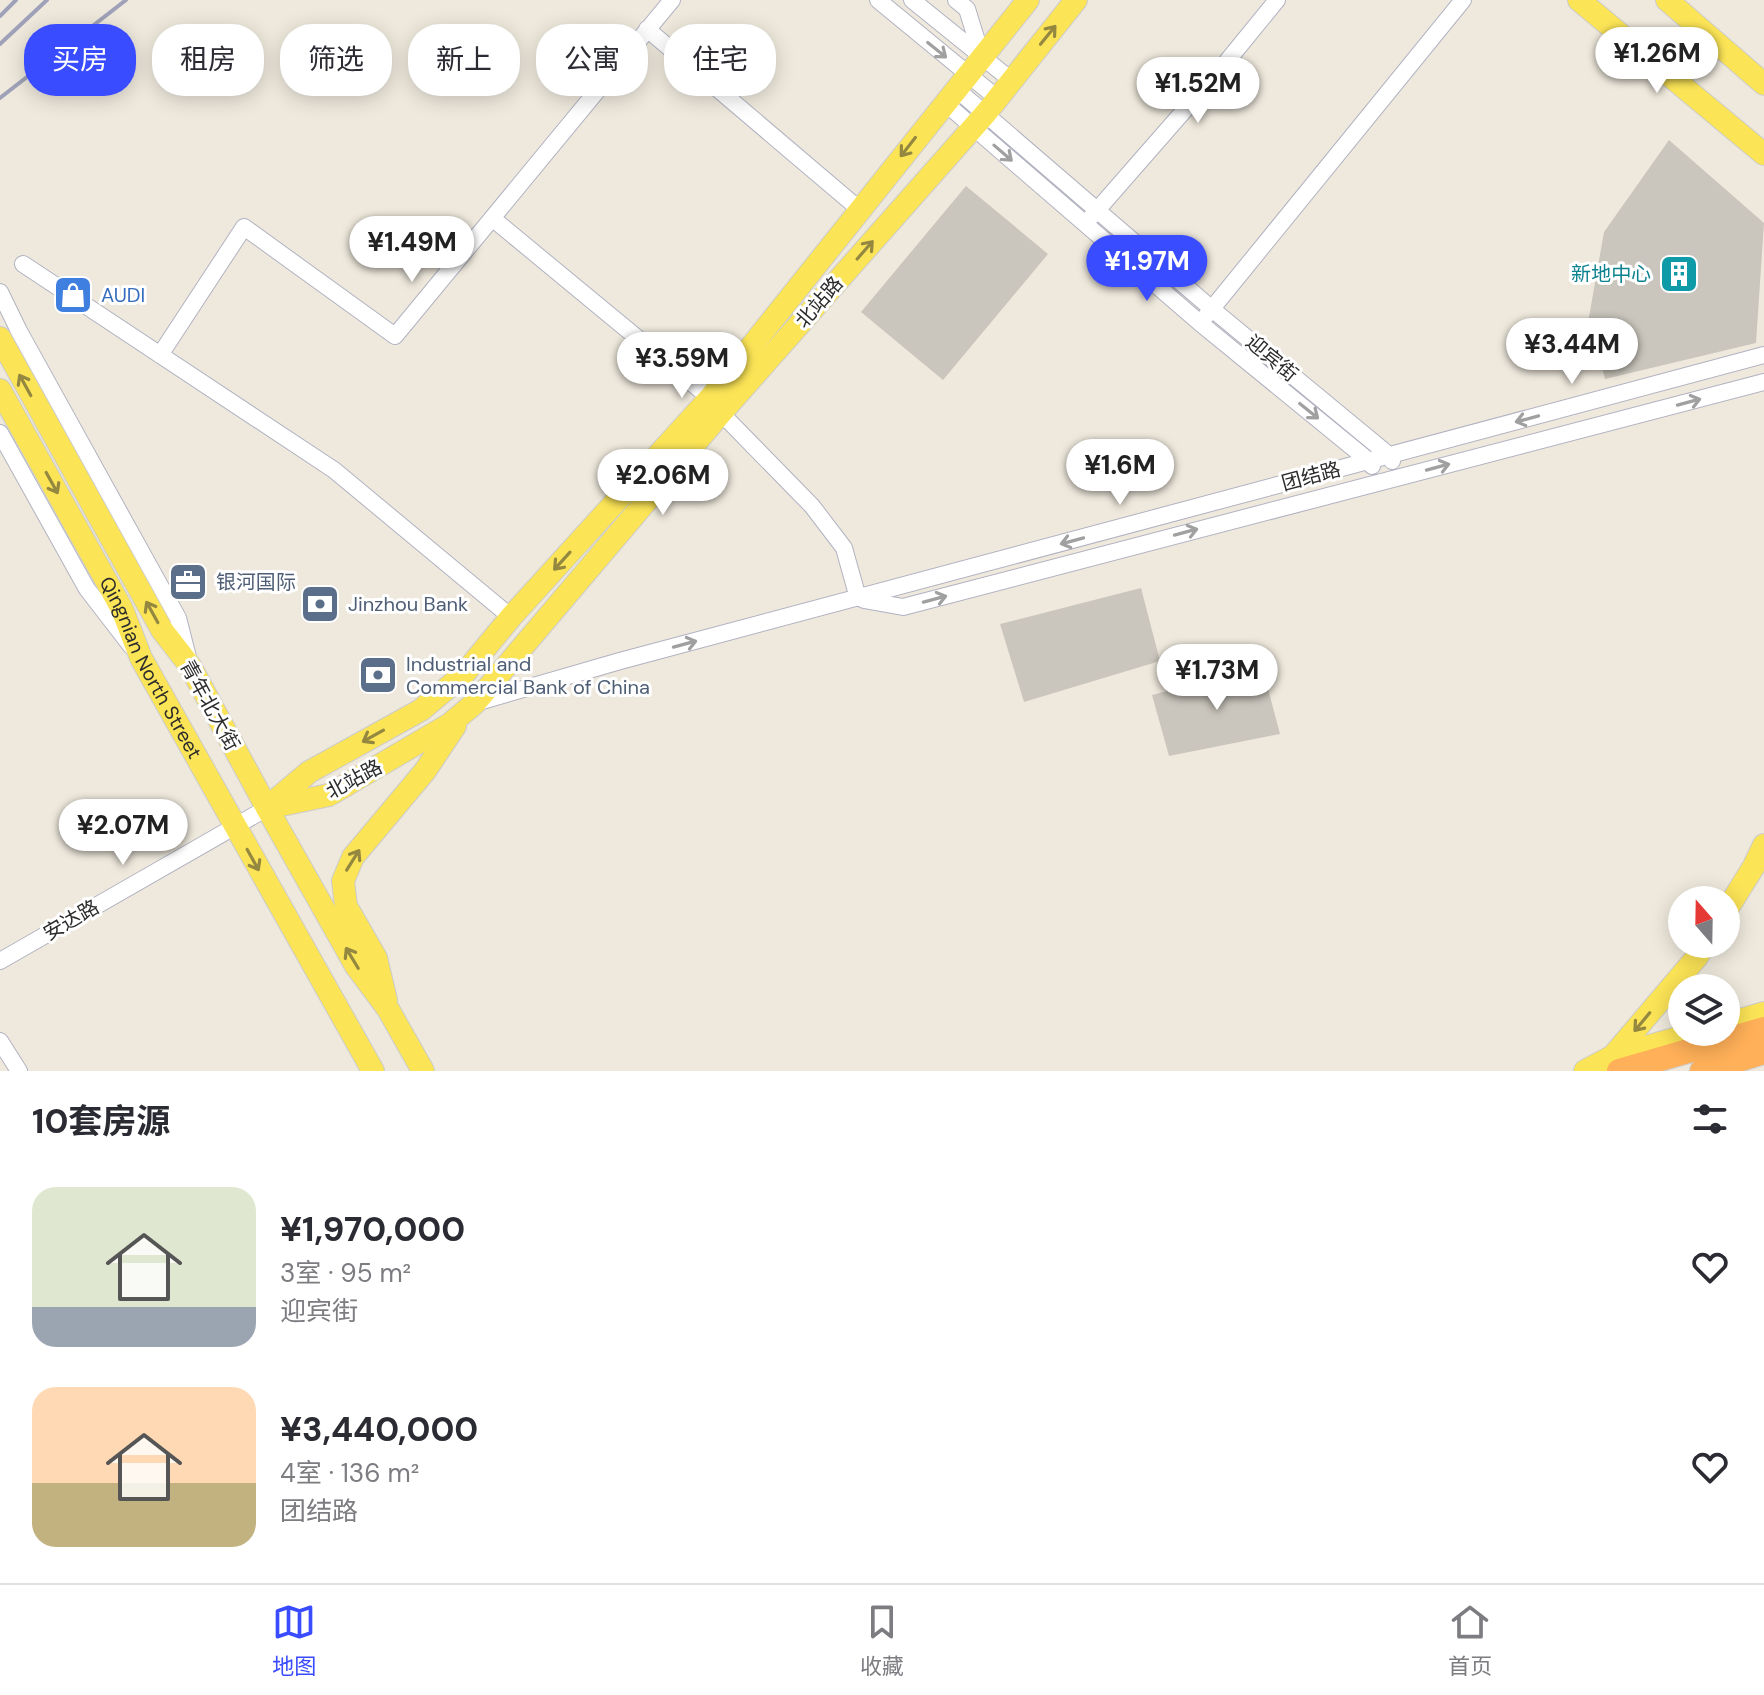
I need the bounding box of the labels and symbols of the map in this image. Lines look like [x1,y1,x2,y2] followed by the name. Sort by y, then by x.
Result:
[1039,25,1057,45] one-way arrow
[1592,27,1722,95] pin: ¥1.26M
[926,41,947,59] one-way arrow
[1133,57,1263,125] pin: ¥1.52M
[899,136,917,157] one-way arrow
[993,143,1013,161] one-way arrow
[347,216,477,284] pin: ¥1.49M
[1082,235,1212,303] pin: ¥1.97M
[855,241,873,261] one-way arrow
[1658,253,1700,295] building icon: 新地中心
[1571,261,1651,287] place label: 新地中心
[790,271,848,333] street label: 北站路
[52,274,94,316] shop icon: AUDI
[101,282,145,308] place label: AUDI
[1507,318,1637,386] pin: ¥3.44M
[1241,329,1303,387] street label: 迎宾街
[617,332,747,400] pin: ¥3.59M
[17,374,33,397] one-way arrow
[1676,393,1702,408] one-way arrow
[1298,402,1318,420] one-way arrow
[1514,412,1540,427] one-way arrow
[1064,439,1176,507] pin: ¥1.6M
[598,449,728,517] pin: ¥2.06M
[1279,456,1343,496] street label: 团结路
[1424,459,1450,474] one-way arrow
[44,471,60,494] one-way arrow
[1172,524,1198,539] one-way arrow
[1059,534,1085,549] one-way arrow
[553,551,571,571] one-way arrow
[167,561,209,603] office icon: 银河国际
[216,569,296,595] place label: 银河国际
[93,572,208,763] street label: Qingnian North Street
[299,583,341,625] bank icon: Jinzhou Bank
[348,591,468,617] place label: Jinzhou Bank
[921,591,947,606] one-way arrow
[144,600,159,624] one-way arrow
[671,635,697,650] one-way arrow
[1152,644,1282,712] pin: ¥1.73M
[406,651,650,700] place label: Industrial and Commercial Bank of China
[357,654,399,696] bank icon: Industrial and Commercial Bank of China
[174,655,246,755] street label: 青年北大街
[362,729,385,745] one-way arrow
[321,753,387,805] street label: 北站路
[58,799,188,867] pin: ¥2.07M
[245,848,261,871] one-way arrow
[345,849,361,872] one-way arrow
[1668,886,1740,958] north arrow
[39,894,103,946] street label: 安达路
[344,947,360,970] one-way arrow
[1633,1012,1651,1032] one-way arrow

